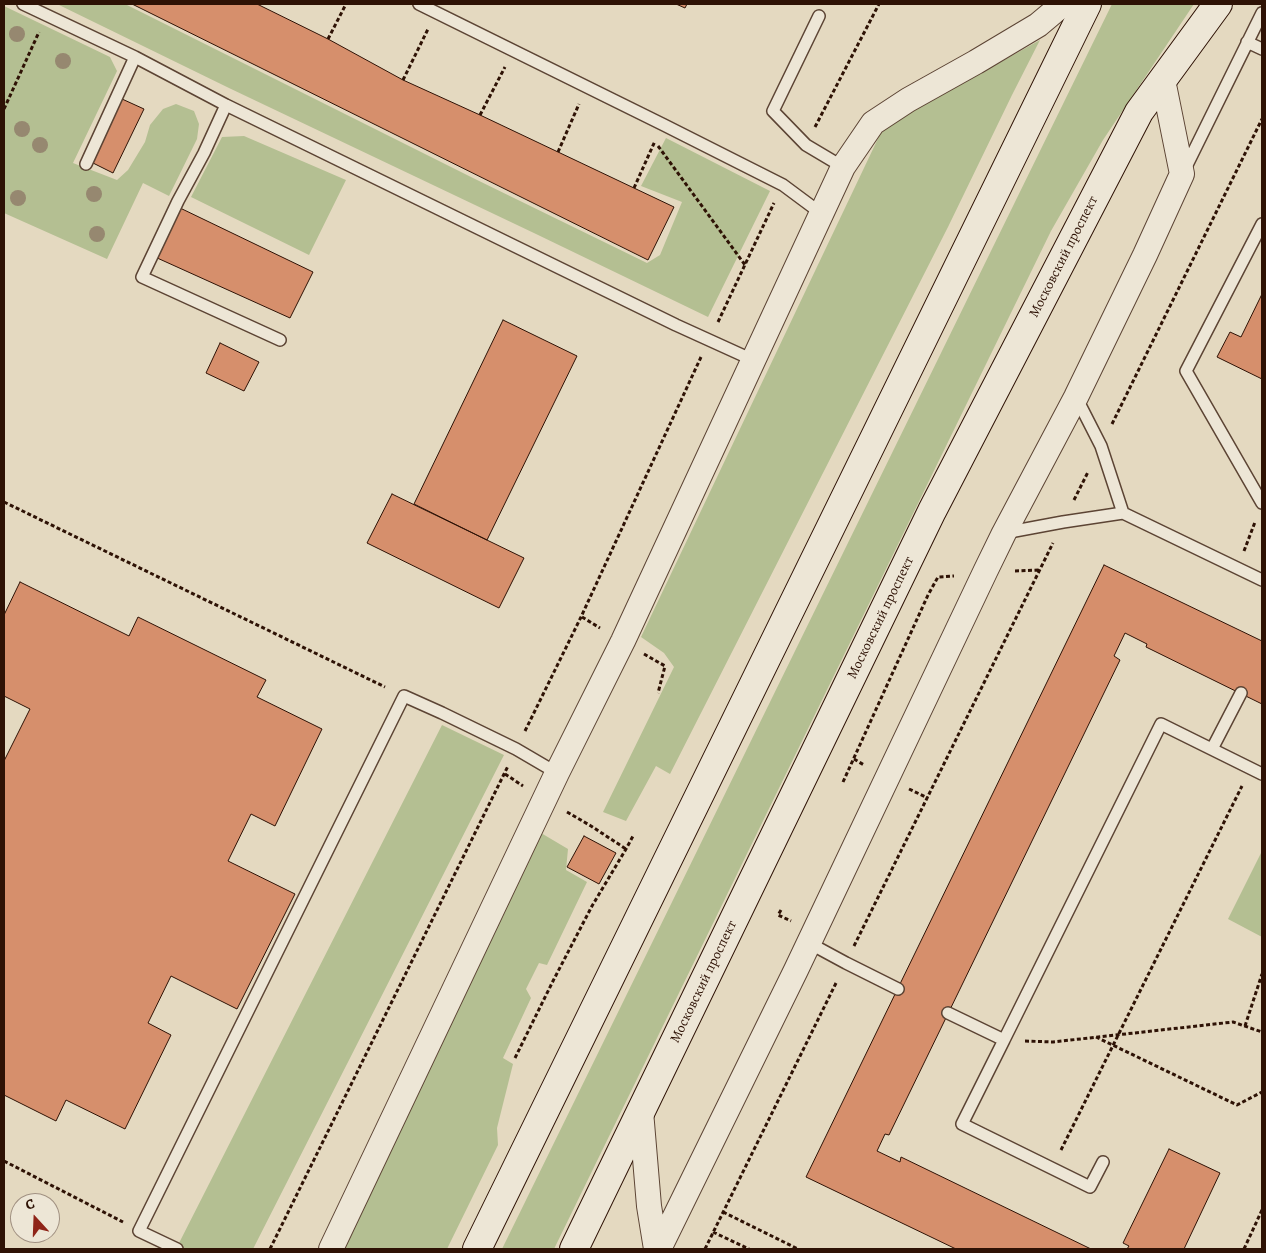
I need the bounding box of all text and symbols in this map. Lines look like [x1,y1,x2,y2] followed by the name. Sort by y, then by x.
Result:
[1026,193,1102,321] street label: Московский проспект
[844,554,918,682] street label: Московский проспект
[667,918,741,1046] street label: Московский проспект
[10,1193,60,1243] north arrow
[23,1194,37,1215] text: С

